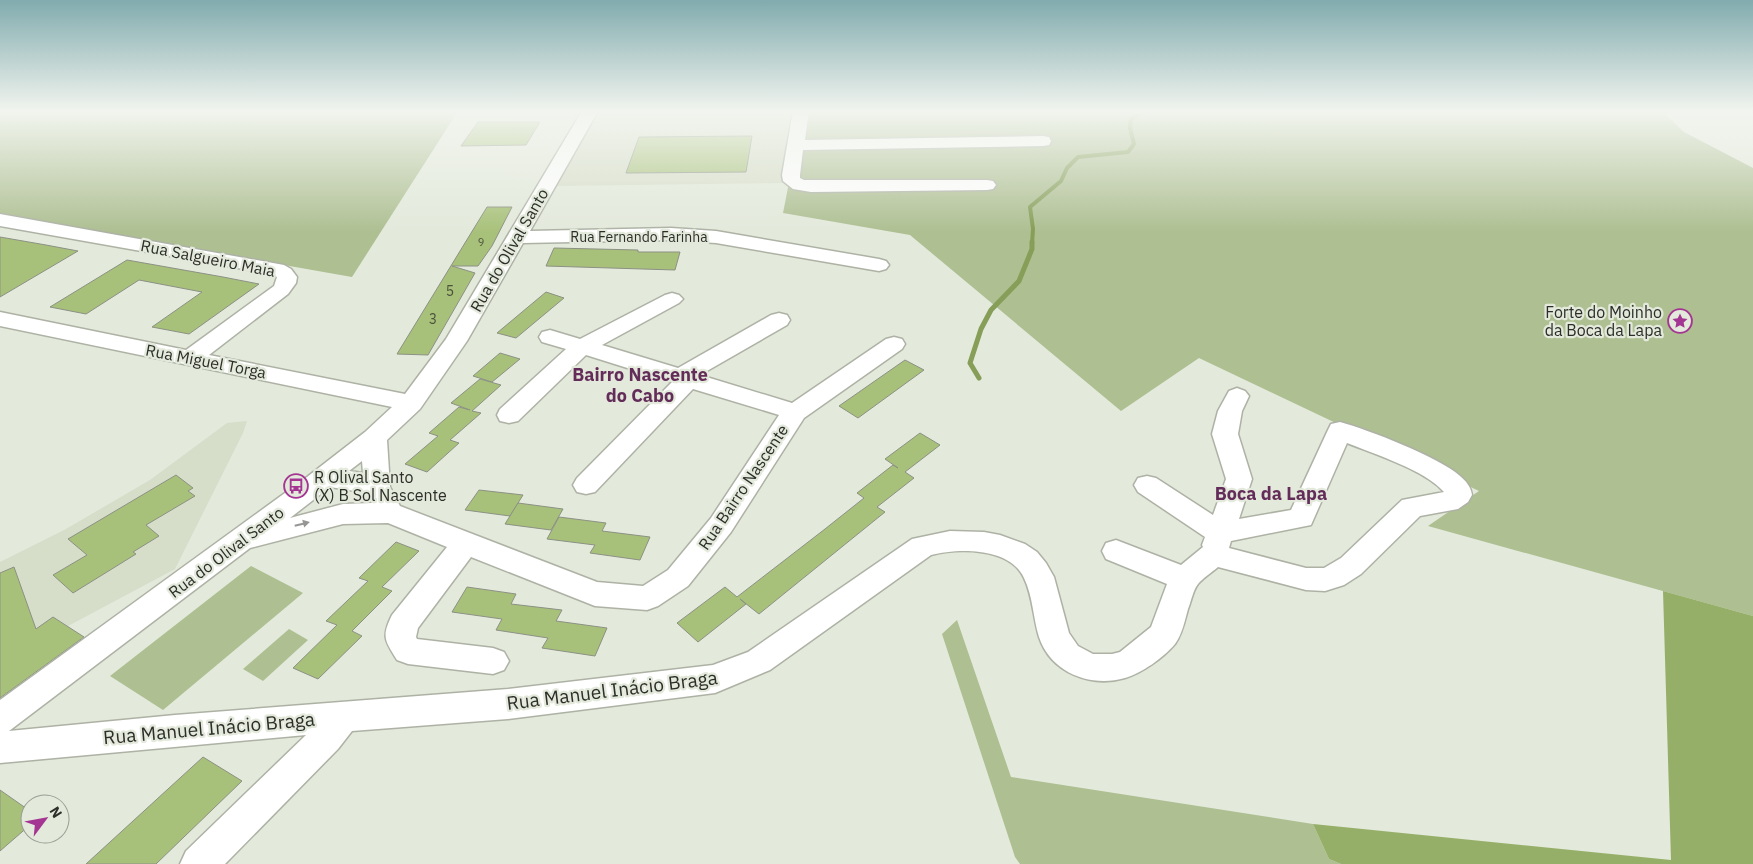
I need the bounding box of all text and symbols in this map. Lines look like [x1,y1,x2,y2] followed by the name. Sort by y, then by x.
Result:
[466,185,552,315] street label: Rua do Olival Santo
[570,228,708,246] street label: Rua Fernando Farinha
[139,235,277,281] street label: Rua Salgueiro Maia
[478,235,484,249] house number: 9
[446,282,454,300] house number: 5
[1545,302,1662,340] place label: Forte do Moinho da Boca da Lapa
[1667,308,1693,334] place icon: Forte do Moinho da Boca da Lapa
[429,310,437,328] house number: 3
[144,339,269,383] street label: Rua Miguel Torga
[572,363,708,407] district label: Bairro Nascente do Cabo
[694,420,792,553] street label: Rua Bairro Nascente
[314,467,447,505] place label: R Olival Santo (X) B Sol Nascente
[283,473,309,499] bus stop icon: R Olival Santo (X) B Sol Nascente
[1215,482,1327,505] district label: Boca da Lapa
[164,502,288,602] street label: Rua do Olival Santo
[294,520,309,528] one-way arrow
[505,665,719,715] street label: Rua Manuel Inácio Braga
[102,707,316,749] street label: Rua Manuel Inácio Braga
[20,794,70,844] north arrow
[46,803,66,821] text: N

